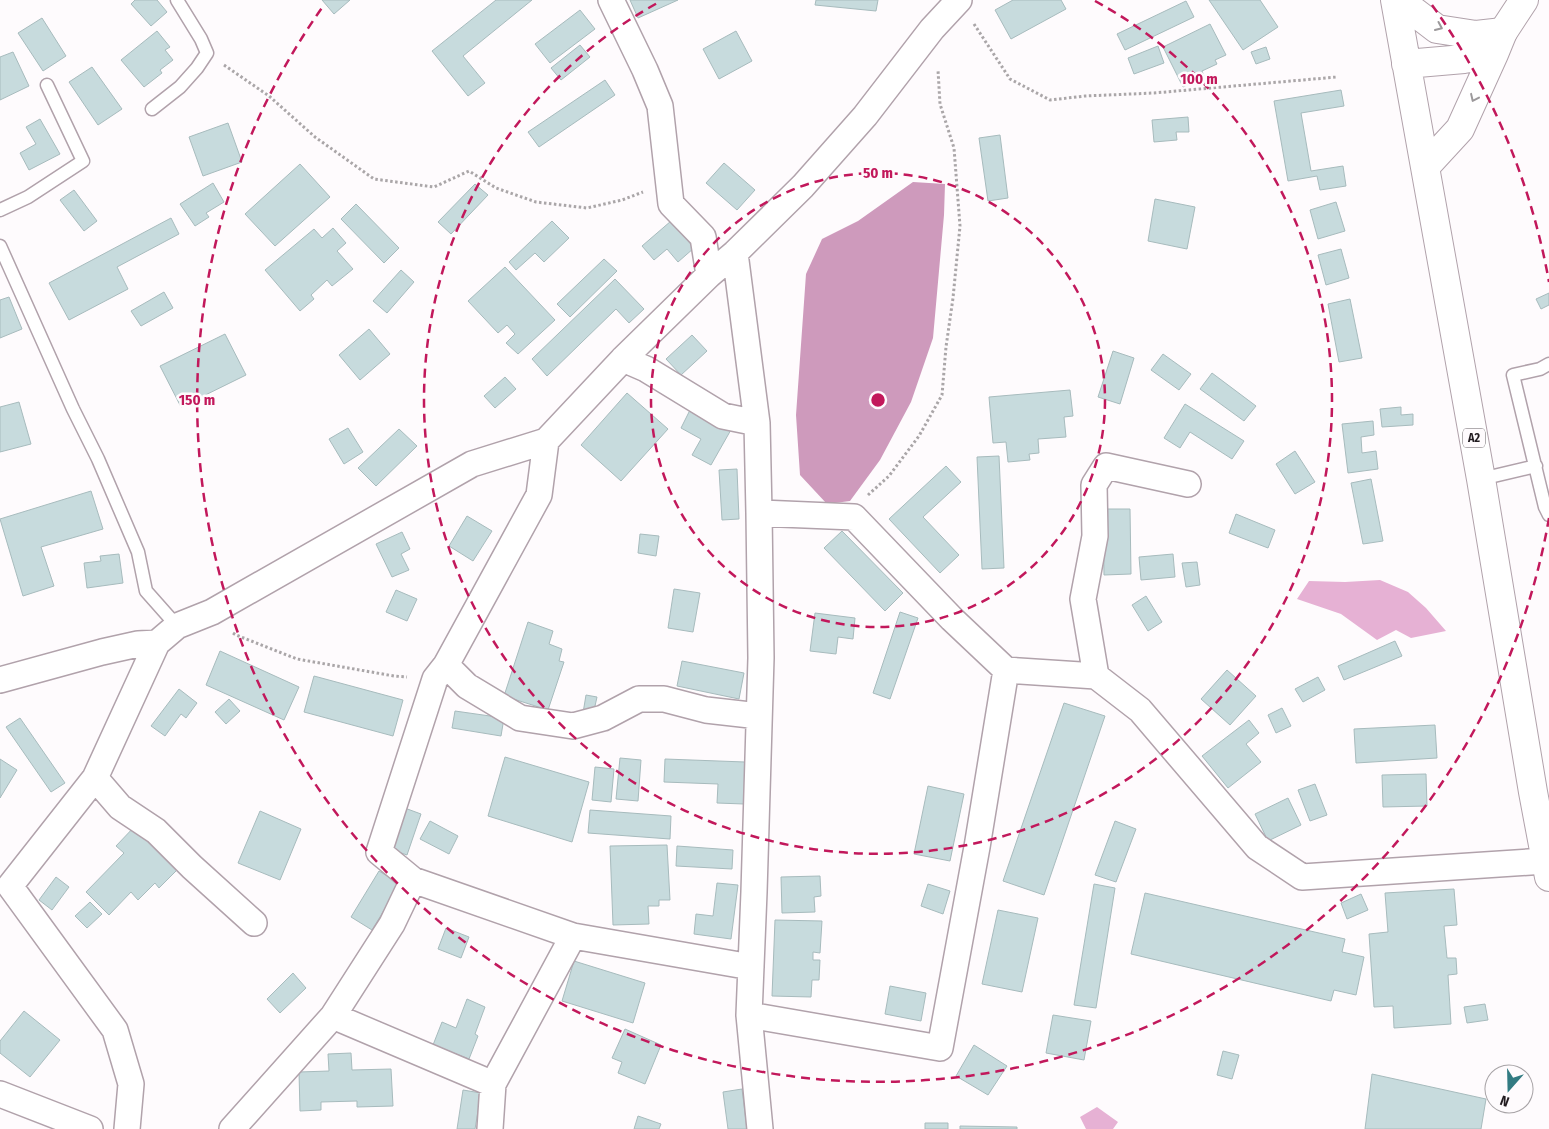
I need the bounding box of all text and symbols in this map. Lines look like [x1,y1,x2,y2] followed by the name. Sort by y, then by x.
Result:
[1433,21,1442,31] one-way arrow
[1180,70,1218,88] text: 100 m
[1470,93,1481,102] one-way arrow
[863,164,893,182] text: 50 m
[179,391,215,409] text: 150 m
[869,391,887,409] centre of rings
[1463,428,1485,448] road number: A2
[1484,1064,1534,1114] north arrow
[1498,1091,1512,1110] text: N

